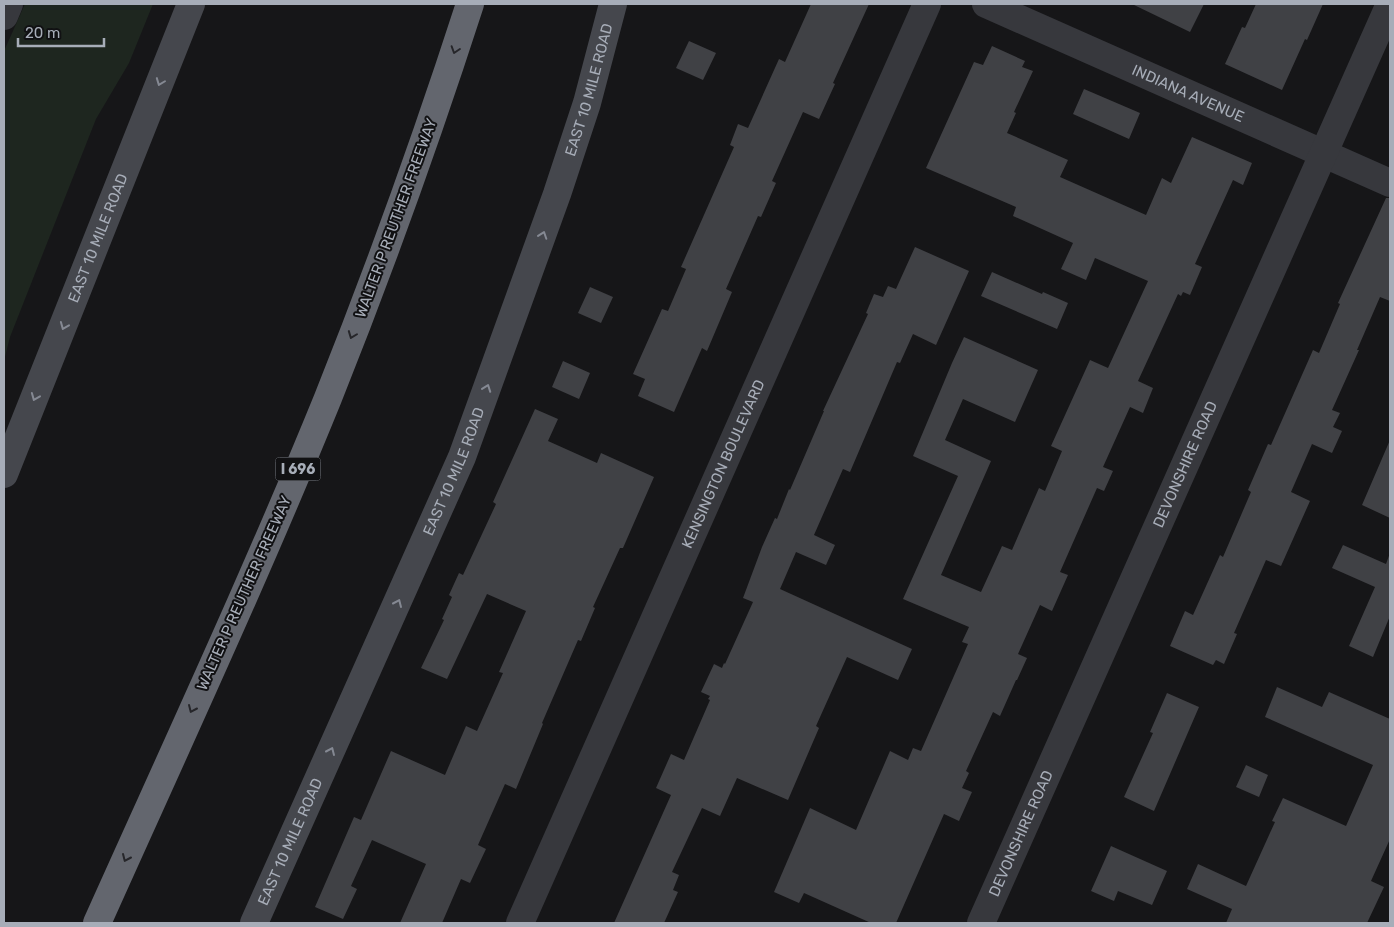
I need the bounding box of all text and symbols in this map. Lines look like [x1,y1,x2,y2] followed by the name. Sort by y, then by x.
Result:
[18,15,104,47] scale bar
[561,22,617,158] street label: EAST 10 MILE ROAD
[25,24,60,42] text: 20 m
[450,45,460,54] one-way arrow
[1129,61,1247,126] street label: INDIANA AVENUE
[156,77,167,86] one-way arrow
[351,115,441,320] street label: WALTER P REUTHER FREEWAY
[64,171,132,305] street label: EAST 10 MILE ROAD
[537,232,547,240] one-way arrow
[59,321,69,329] one-way arrow
[348,330,359,339] one-way arrow
[678,377,769,551] street label: KENSINGTON BOULEVARD
[481,384,491,393] one-way arrow
[30,392,41,401] one-way arrow
[1149,398,1221,530] street label: DEVONSHIRE ROAD
[419,405,488,538] street label: EAST 10 MILE ROAD
[276,458,320,480] road number: I 696
[193,493,295,693] street label: WALTER P REUTHER FREEWAY
[391,599,402,608] one-way arrow
[188,704,199,713] one-way arrow
[325,747,336,756] one-way arrow
[985,767,1057,899] street label: DEVONSHIRE ROAD
[254,775,326,908] street label: EAST 10 MILE ROAD
[122,853,132,862] one-way arrow

